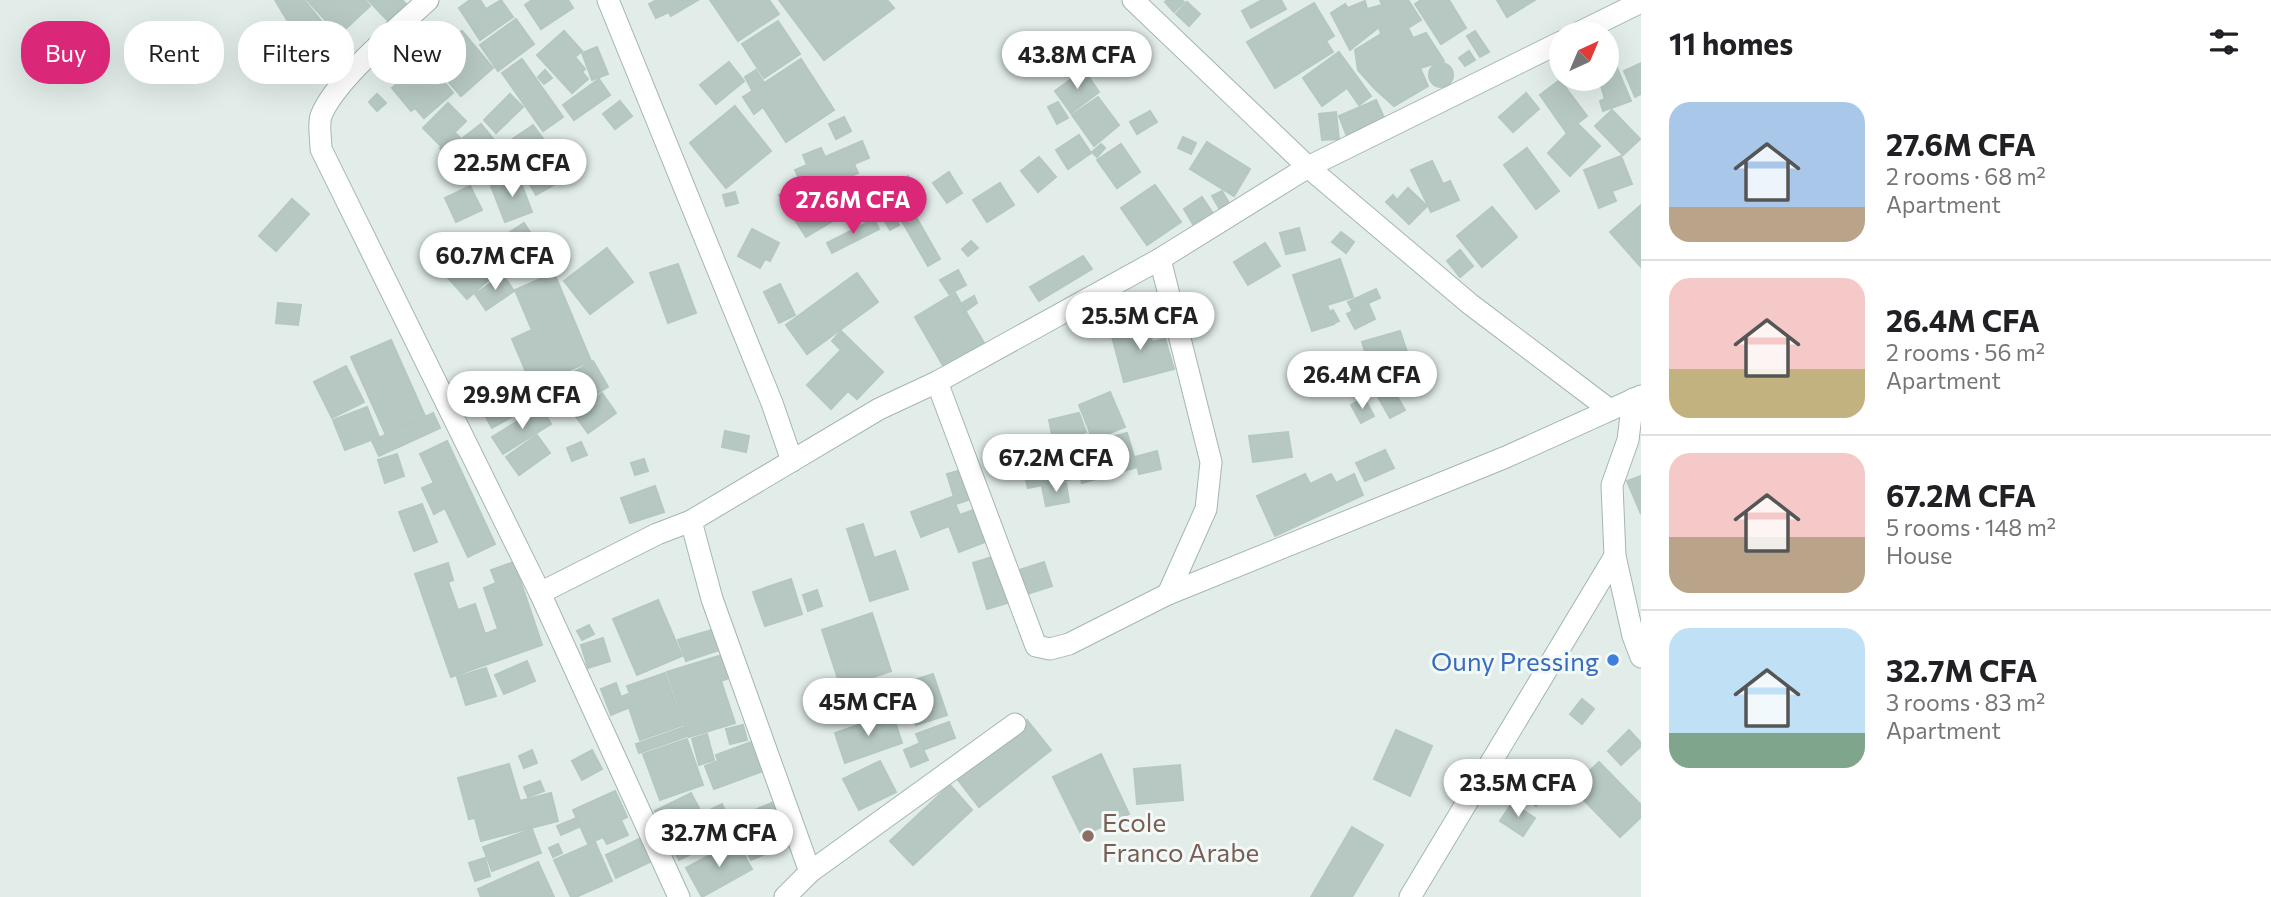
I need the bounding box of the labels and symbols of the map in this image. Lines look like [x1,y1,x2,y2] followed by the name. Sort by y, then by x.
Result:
[1549,21,1619,91] north arrow
[997,32,1157,91] pin: 43.8M CFA
[432,140,592,199] pin: 22.5M CFA
[773,176,933,236] pin: 27.6M CFA
[415,232,575,292] pin: 60.7M CFA
[1060,292,1220,352] pin: 25.5M CFA
[1282,352,1442,411] pin: 26.4M CFA
[442,372,602,431] pin: 29.9M CFA
[976,434,1136,494] pin: 67.2M CFA
[1431,645,1599,676] place label: Ouny Pressing
[1605,652,1621,668] marker: Ouny Pressing
[803,678,933,738] pin: 45M CFA
[1438,760,1598,819] pin: 23.5M CFA
[1102,806,1259,867] place label: Ecole Franco Arabe
[639,810,799,869] pin: 32.7M CFA
[1080,828,1096,844] marker: Ecole Franco Arabe

